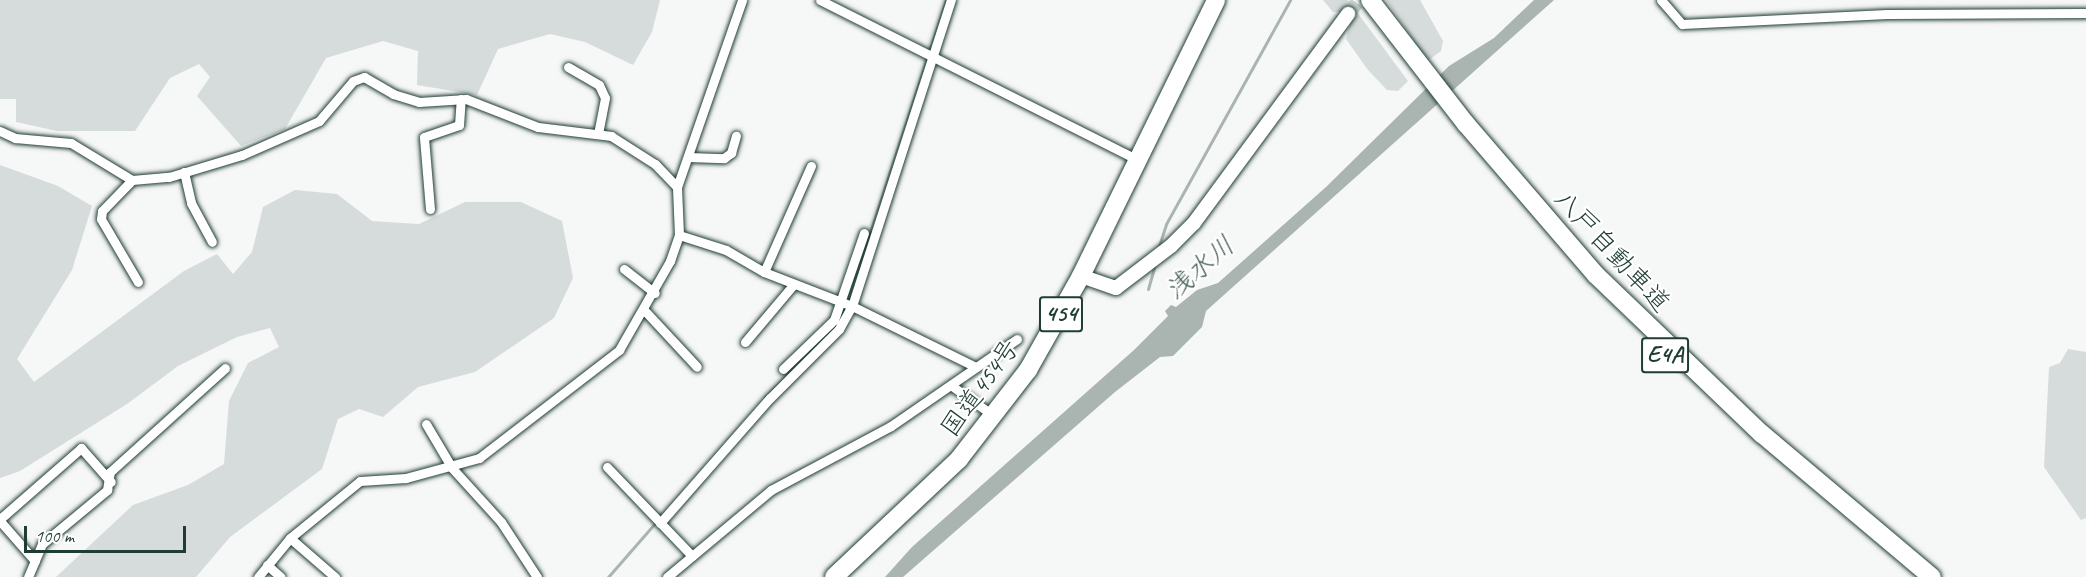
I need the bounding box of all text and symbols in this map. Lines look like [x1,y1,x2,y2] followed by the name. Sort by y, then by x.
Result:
[1547,183,1677,319] street label: 八戸自動車道
[1159,229,1241,307] water label: 浅水川
[1038,293,1084,335] road number: 454
[934,333,1026,443] street label: 国道454号
[1641,334,1689,376] road number: E4A
[27,514,189,552] scale bar
[35,525,74,547] text: 100 m

